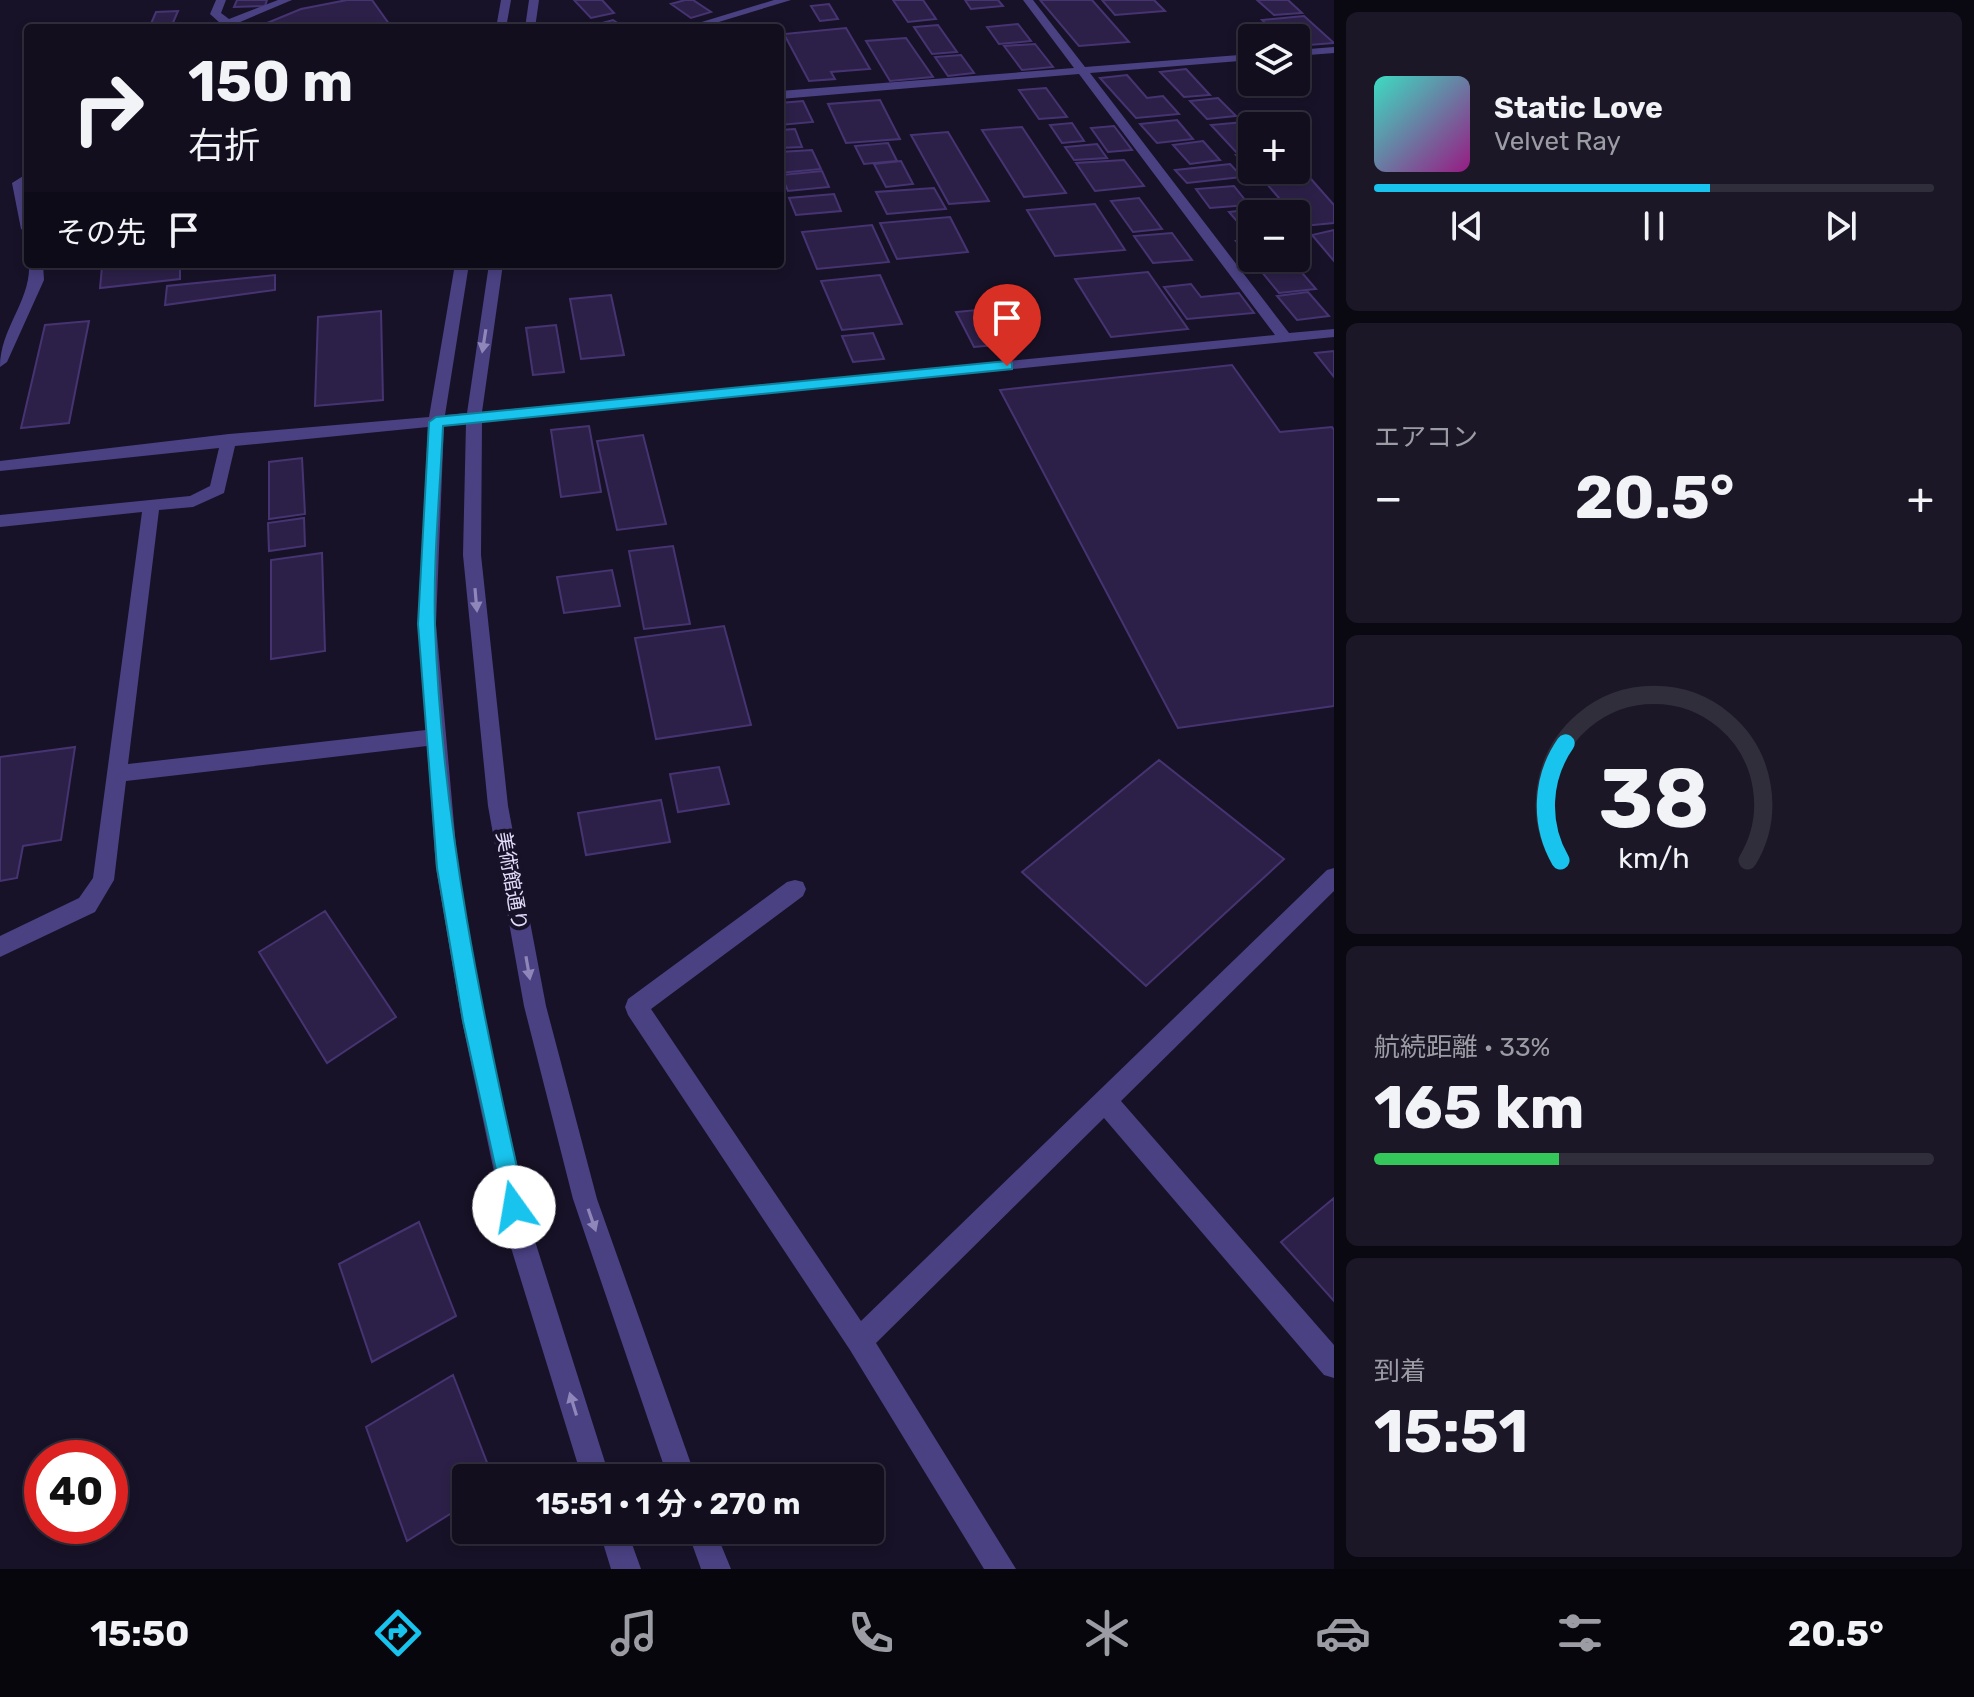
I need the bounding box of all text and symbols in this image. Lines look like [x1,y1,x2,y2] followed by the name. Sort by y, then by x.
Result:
[1238,24,1310,272] map controls
[1238,24,1310,96] button: layers
[188,49,353,115] text: 150 m
[56,56,160,160] icon: right
[1494,90,1663,126] text: Static Love
[1238,112,1310,184] button: +
[188,124,260,167] text: 右折
[1494,126,1621,157] text: Velvet Ray
[1238,200,1310,272] button: −
[1445,204,1489,248] icon: previous
[1632,204,1676,248] icon: pause
[1819,204,1863,248] icon: next
[162,208,206,252] icon: arrive
[56,215,146,251] text: その先
[973,284,1041,366] pin
[985,296,1029,340] icon: arrive
[477,329,490,354] one-way arrow
[1374,422,1478,453] text: エアコン
[1575,462,1735,533] text: 20.5°
[1374,472,1403,524] text: −
[1907,472,1934,524] text: +
[470,588,483,613] one-way arrow
[1598,748,1710,847] text: 38
[491,830,533,932] street label: 美術館通り
[1618,841,1690,875] text: km/h
[523,956,535,981] one-way arrow
[1374,1032,1550,1063] text: 航続距離 · 33%
[1374,1072,1584,1143] text: 165 km
[472,1165,556,1249] position arrow
[587,1208,599,1232] one-way arrow
[1374,1356,1426,1387] text: 到着
[566,1391,579,1415] one-way arrow
[1374,1396,1528,1467] text: 15:51
[24,1440,128,1544] speed limit sign: 40
[536,1486,800,1522] text: 15:51 · 1 分 · 270 m
[370,1605,426,1661] icon: directions
[606,1605,662,1661] icon: music
[843,1605,899,1661] icon: phone
[1079,1605,1135,1661] icon: climate
[1315,1605,1371,1661] icon: car
[1552,1605,1608,1661] icon: filters
[90,1612,190,1655] text: 15:50
[1788,1612,1884,1655] text: 20.5°

